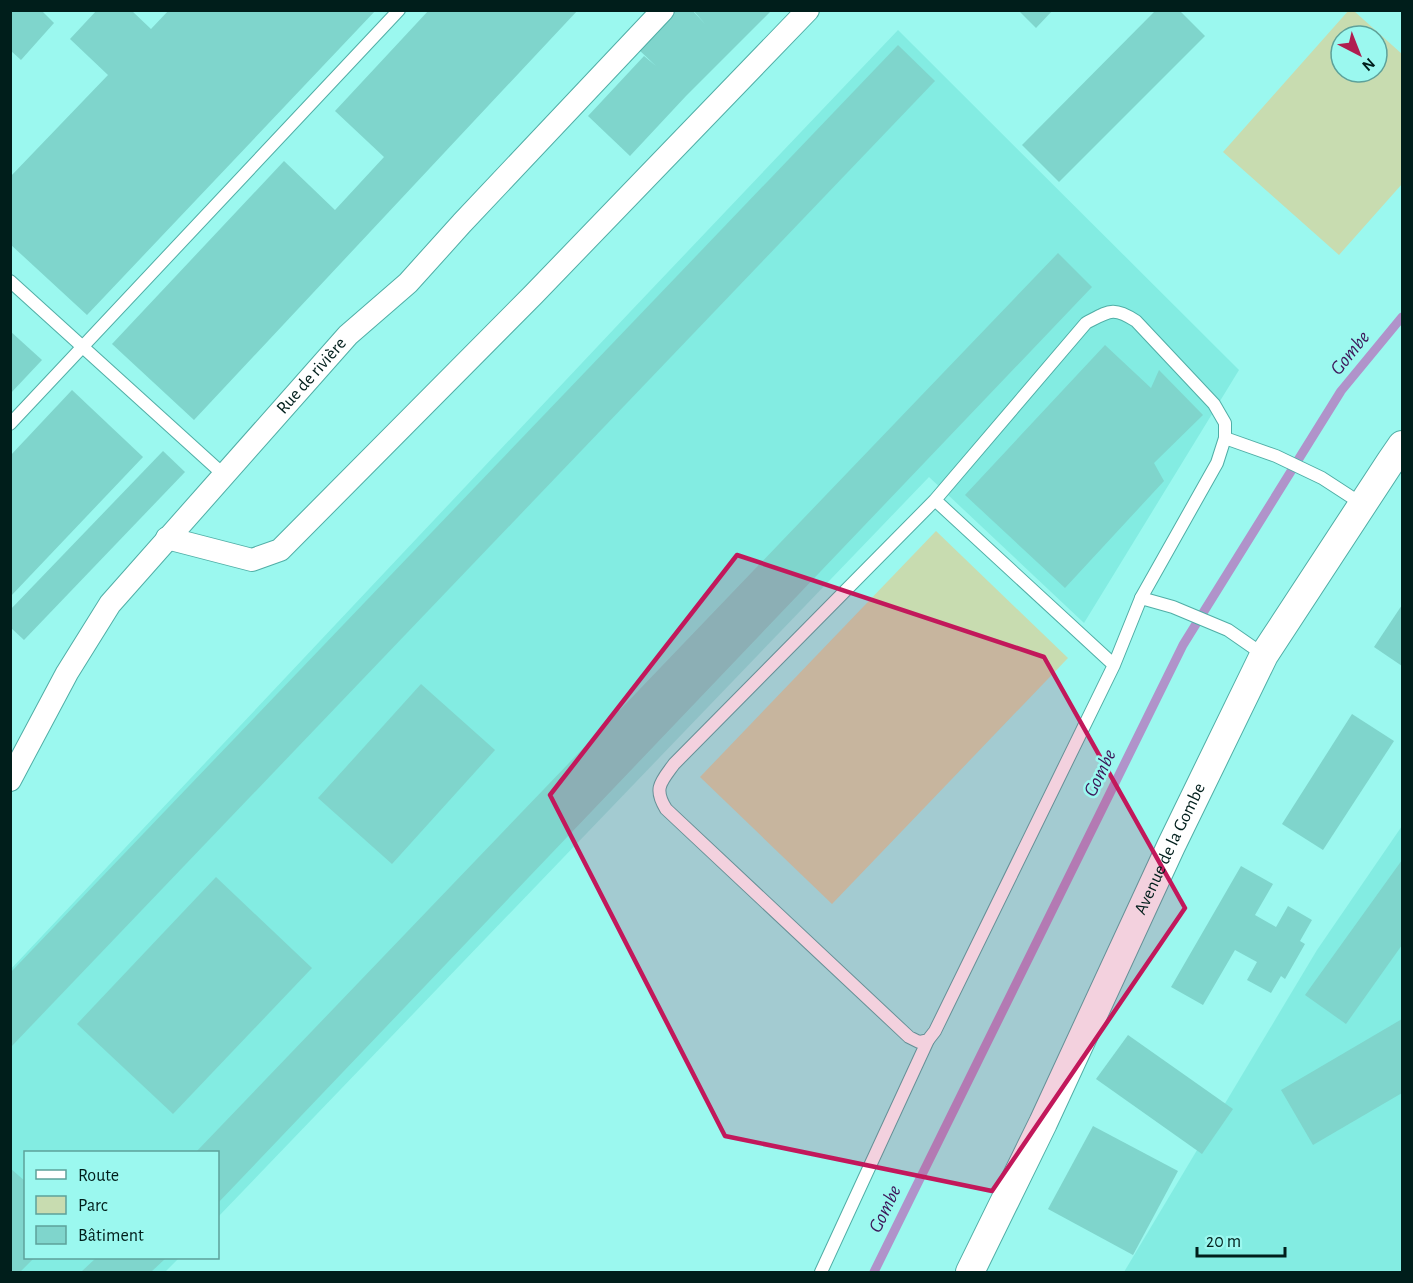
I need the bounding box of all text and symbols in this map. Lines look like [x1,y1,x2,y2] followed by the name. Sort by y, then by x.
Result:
[1329,24,1389,84] north arrow
[1359,55,1378,74] text: N
[1326,327,1374,379] water label: Gombe
[273,334,350,418] street label: Rue de rivière
[1080,746,1120,800] water label: Gombe
[1132,781,1209,917] street label: Avenue de la Gombe
[24,1151,219,1259] legend
[78,1167,119,1185] text: Route
[865,1182,905,1236] water label: Gombe
[78,1197,108,1215] text: Parc
[1197,1220,1286,1258] scale bar
[78,1227,144,1245] text: Bâtiment
[1206,1233,1241,1251] text: 20 m

